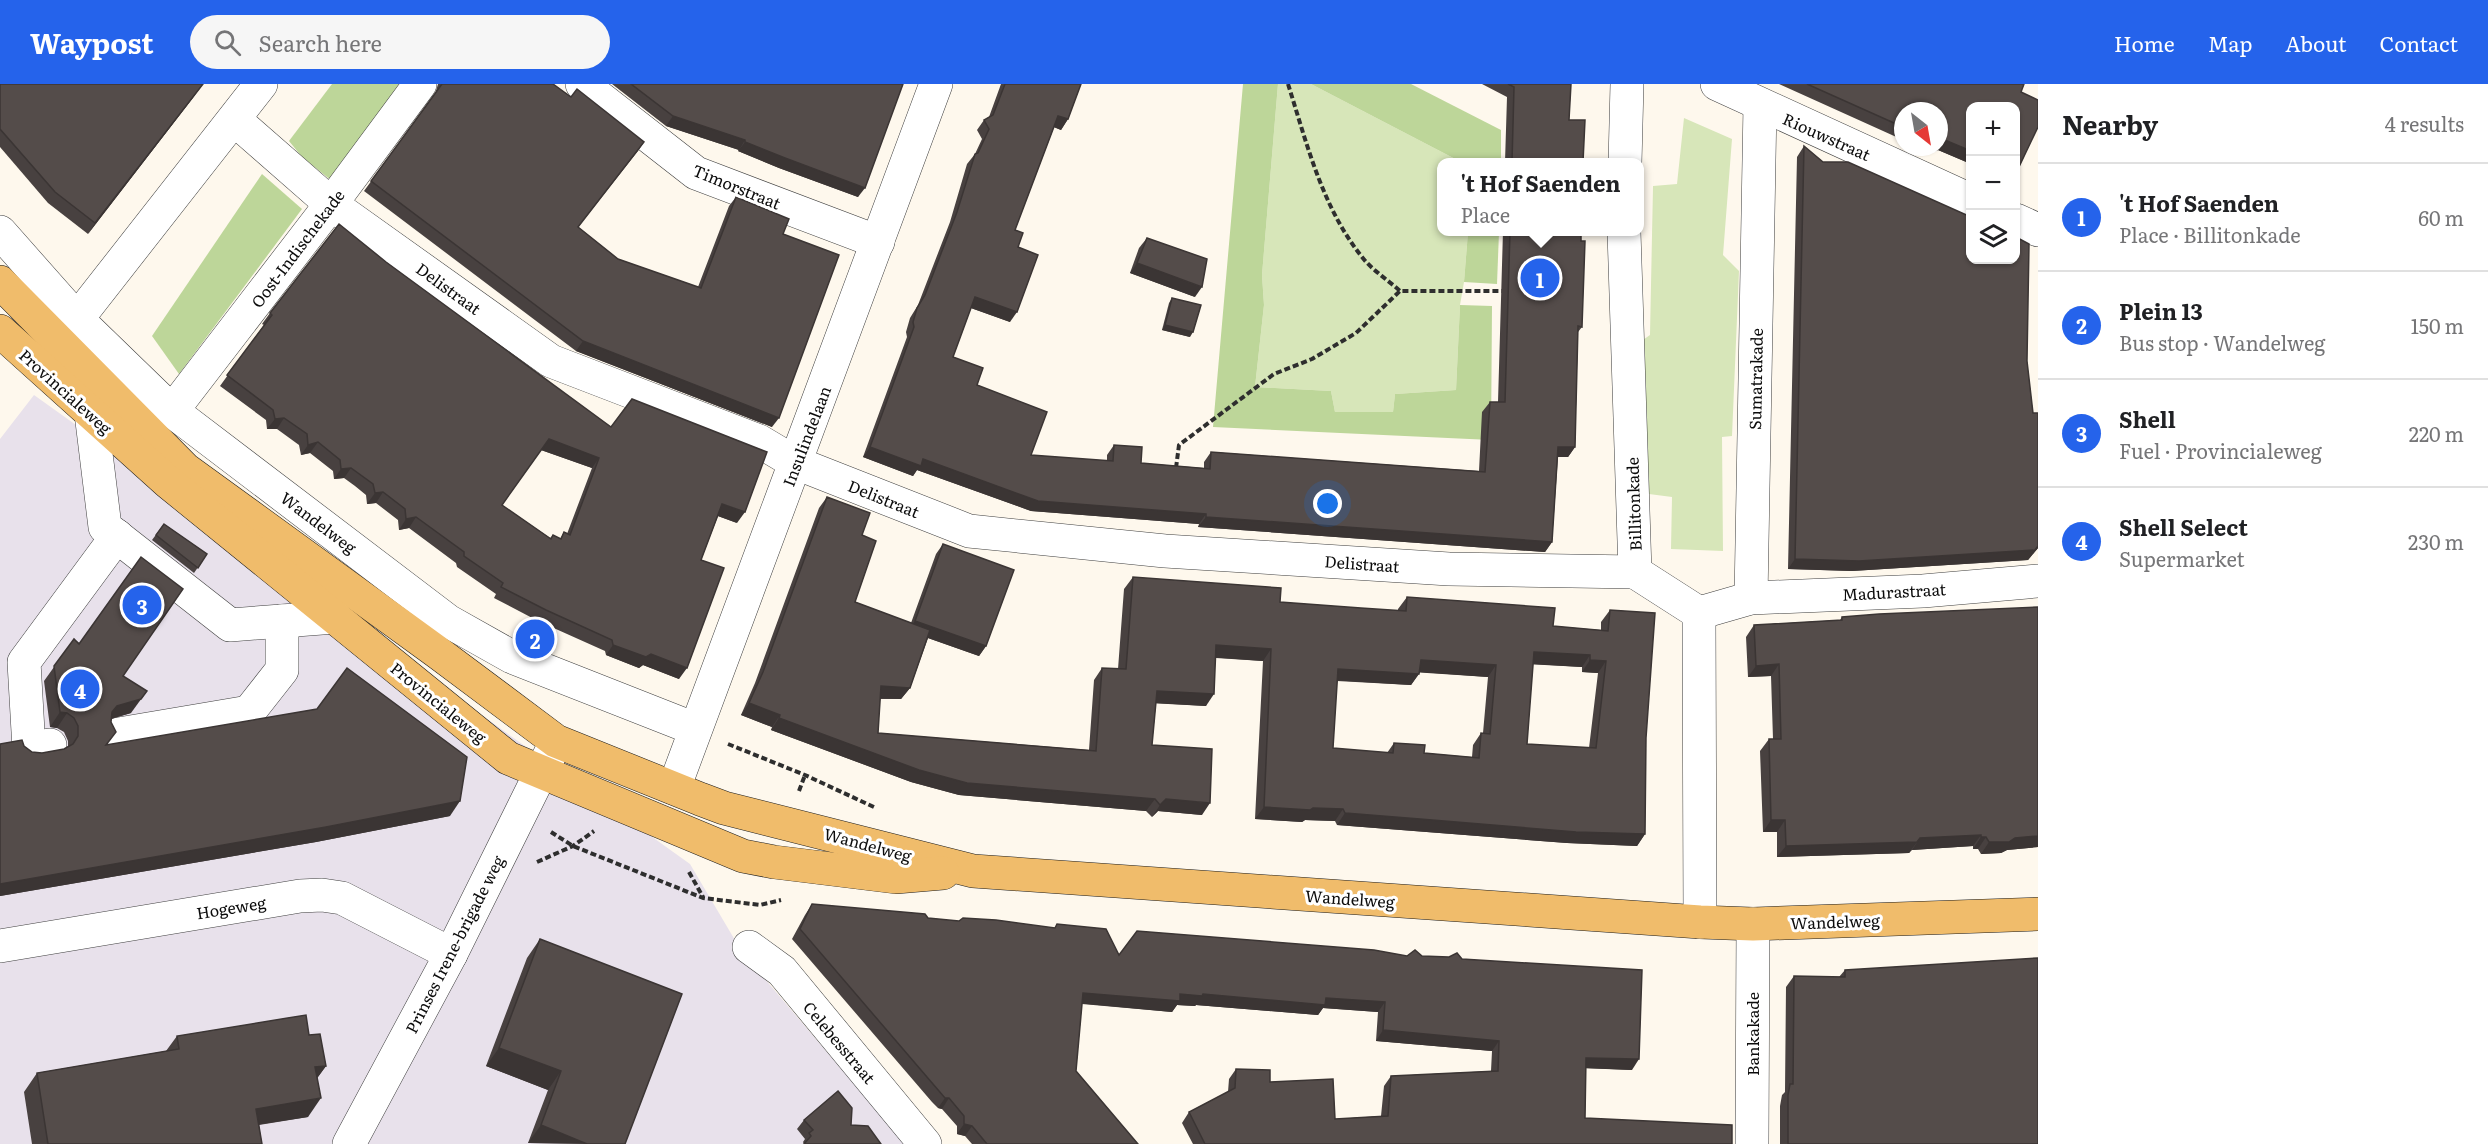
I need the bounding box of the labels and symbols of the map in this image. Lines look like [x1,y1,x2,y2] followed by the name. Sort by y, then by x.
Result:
[1894,102,1948,156] north arrow
[1779,106,1875,166] street label: Riouwstraat
[689,157,785,215] street label: Timorstraat
[245,184,349,312] street label: Oost-Indischekade
[412,256,487,320] street label: Delistraat
[1520,256,1560,300] pin: 1
[1742,328,1768,430] street label: Sumatrakade
[14,343,118,439] street label: Provincialeweg
[776,382,836,490] street label: Insulindelaan
[1619,457,1647,551] street label: Billitonkade
[845,473,924,523] street label: Delistraat
[276,485,362,559] street label: Wandelweg
[1313,489,1342,518] your location
[1324,548,1401,578] street label: Delistraat
[1841,576,1947,606] street label: Madurastraat
[122,582,162,628] pin: 3
[516,616,554,662] pin: 2
[386,656,492,748] street label: Provincialeweg
[60,666,100,712] pin: 4
[822,821,915,867] street label: Wandelweg
[399,851,509,1037] street label: Prinses Irene-brigade weg
[1304,883,1396,913] street label: Wandelweg
[194,890,268,924] street label: Hogeweg
[1790,907,1880,935] street label: Wandelweg
[1740,992,1764,1076] street label: Bankakade
[798,995,882,1089] street label: Celebesstraat

